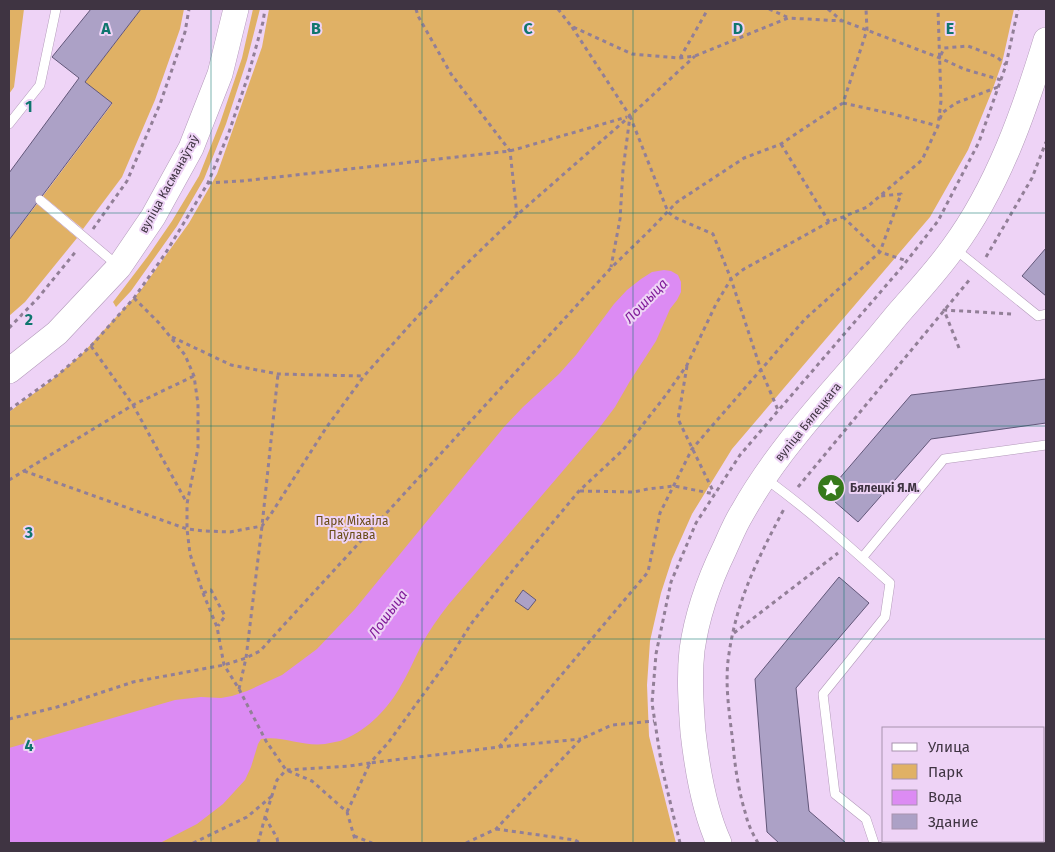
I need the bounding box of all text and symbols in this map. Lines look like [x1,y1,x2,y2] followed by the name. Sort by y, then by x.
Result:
[100,19,111,38] text: A
[311,19,321,38] text: B
[523,19,533,38] text: C
[733,19,743,38] text: D
[946,19,954,38] text: E
[25,97,33,116] text: 1
[136,133,202,235] street label: вуліца Касманаўтаў
[620,275,671,327] water label: Лошыца
[25,310,33,329] text: 2
[772,380,844,464] street label: вуліца Бялецкага
[816,473,846,503] place icon: Бялецкі Я.М.
[850,481,920,495] place label: Бялецкі Я.М.
[316,514,388,542] park label: Парк Міхаіла Паўлава
[24,523,33,542] text: 3
[364,587,411,642] water label: Лошыца
[882,727,1045,842] legend
[24,736,34,755] text: 4
[928,738,970,756] text: Улица
[928,763,963,781] text: Парк
[928,788,962,806] text: Вода
[928,813,978,831] text: Здание

